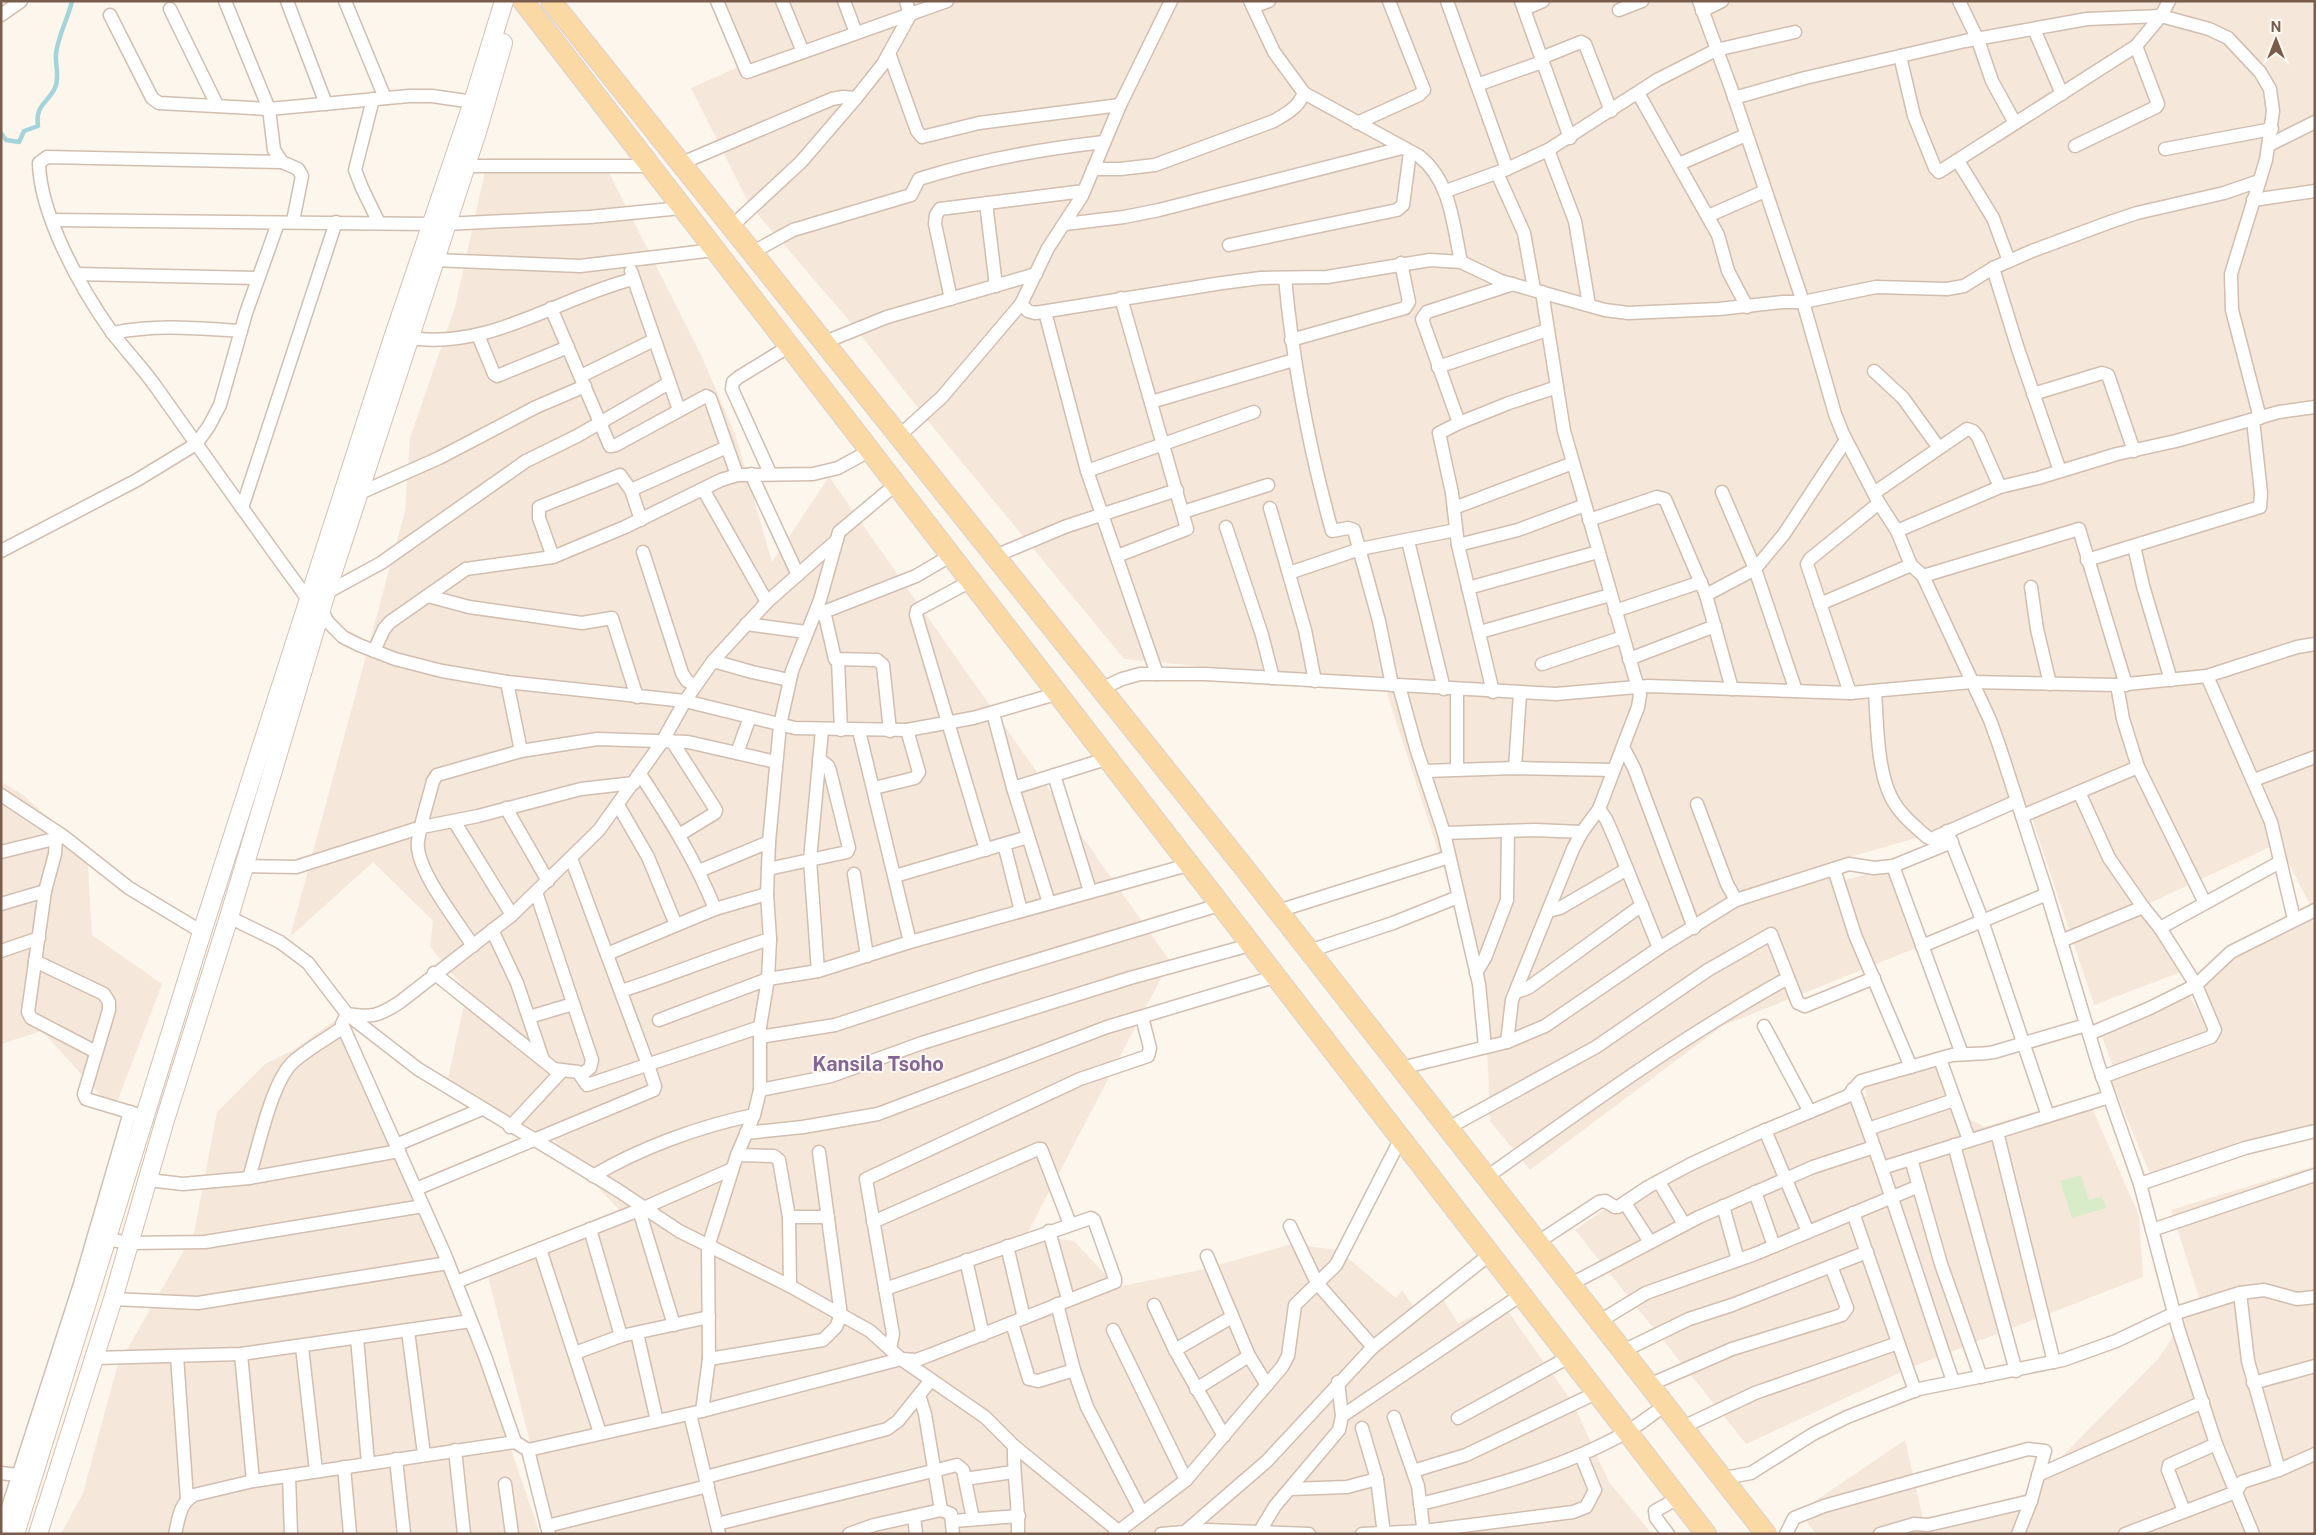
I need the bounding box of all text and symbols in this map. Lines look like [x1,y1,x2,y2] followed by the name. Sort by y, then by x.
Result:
[2251,15,2301,65] north arrow
[2271,19,2281,35] text: N
[812,1052,944,1076] district label: Kansila Tsoho

